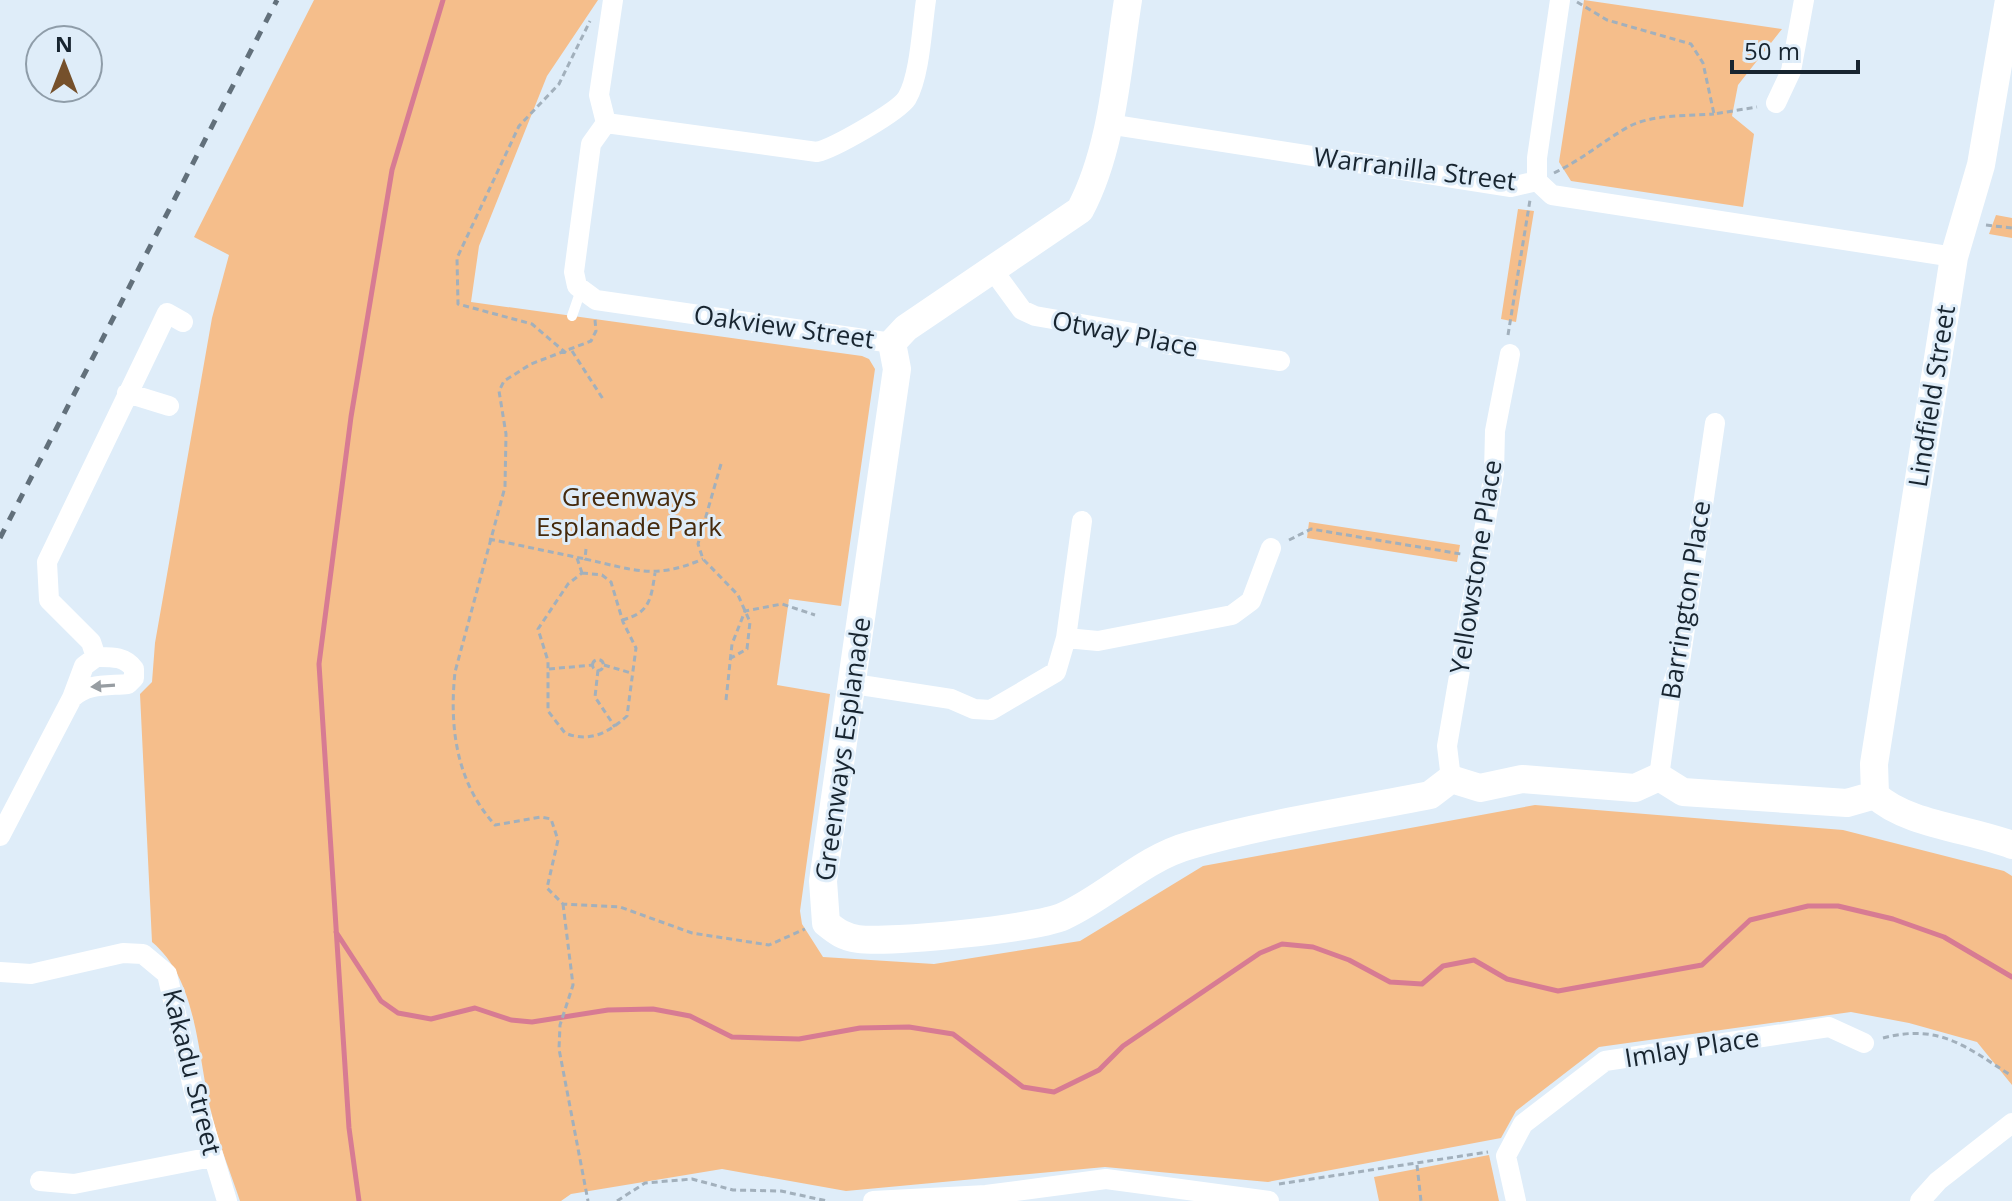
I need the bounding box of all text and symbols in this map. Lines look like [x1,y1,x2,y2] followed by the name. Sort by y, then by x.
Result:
[24,24,104,104] north arrow
[1732,24,1858,74] scale bar
[55,28,73,58] text: N
[1744,34,1800,67] text: 50 m
[1312,138,1518,198] street label: Warranilla Street
[692,296,877,356] street label: Oakview Street
[1049,301,1201,365] street label: Otway Place
[1899,302,1963,489] street label: Lindfield Street
[1440,457,1510,677] street label: Yellowstone Place
[536,478,722,544] park label: Greenways Esplanade Park
[1652,498,1718,702] street label: Barrington Place
[806,615,878,883] street label: Greenways Esplanade
[90,680,115,693] one-way arrow
[155,985,231,1158] street label: Kakadu Street
[1622,1019,1762,1075] street label: Imlay Place

